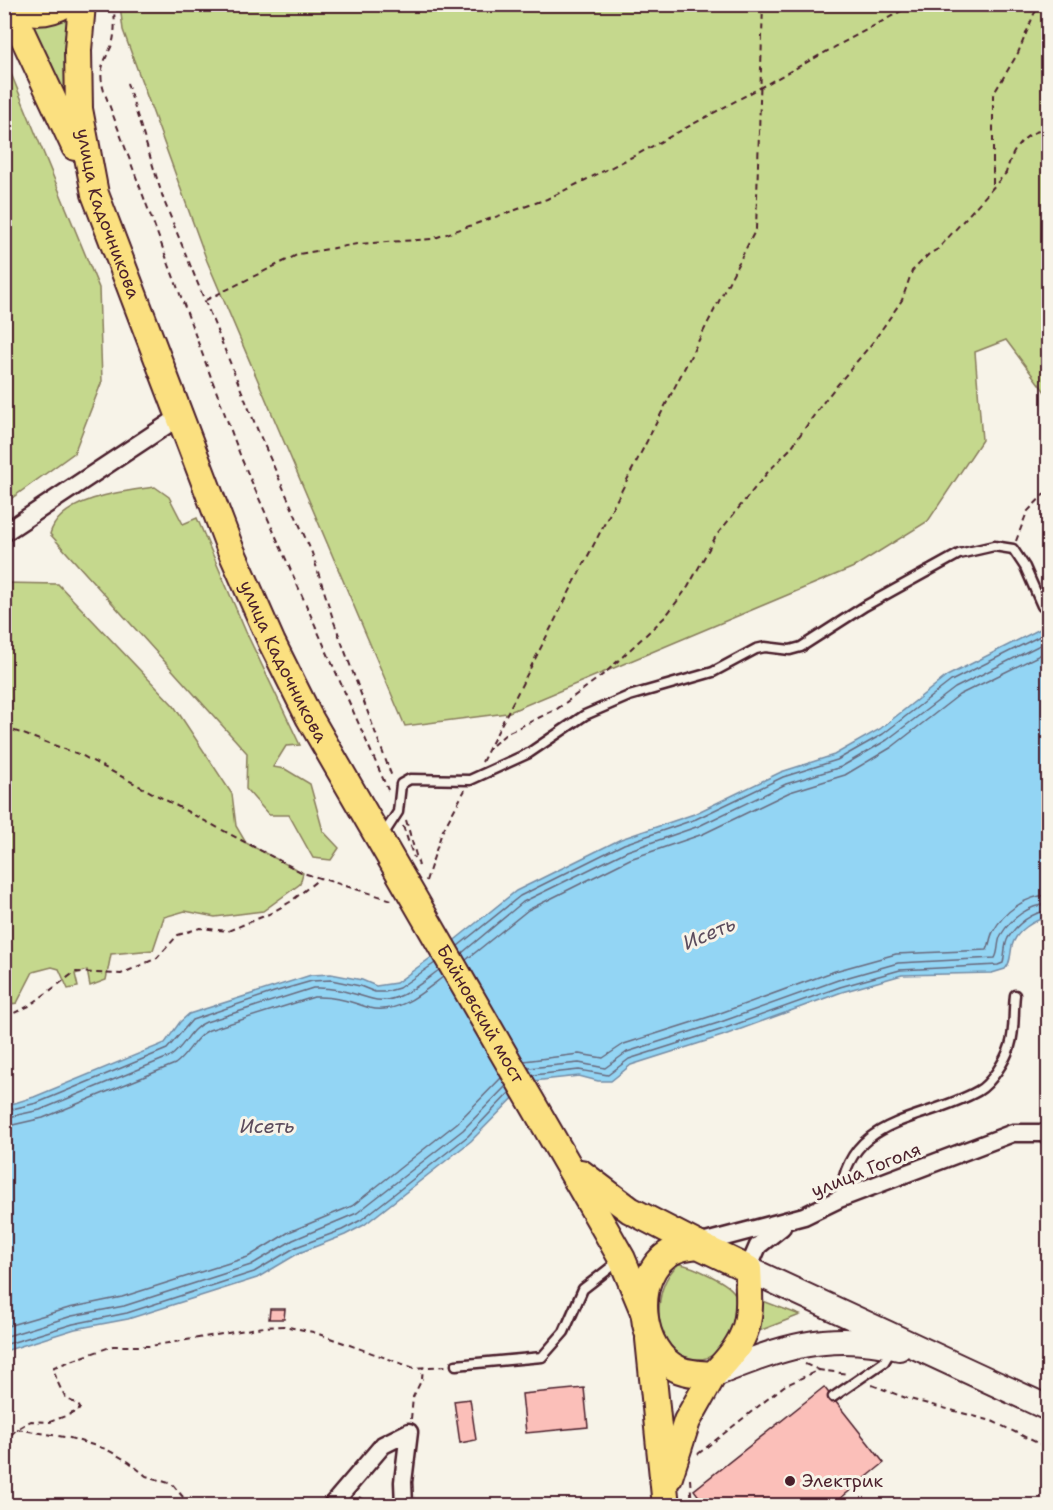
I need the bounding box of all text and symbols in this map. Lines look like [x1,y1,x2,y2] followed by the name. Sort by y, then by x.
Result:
[71,126,146,302] street label: улица Кадочникова
[234,577,333,747] street label: улица Кадочникова
[679,910,739,956] water label: Исеть
[431,940,530,1088] street label: Байновский мост
[239,1113,295,1139] water label: Исеть
[808,1137,924,1203] street label: улица Гоголя
[802,1469,884,1493] place label: Электрик
[783,1474,797,1488] marker: Электрик

